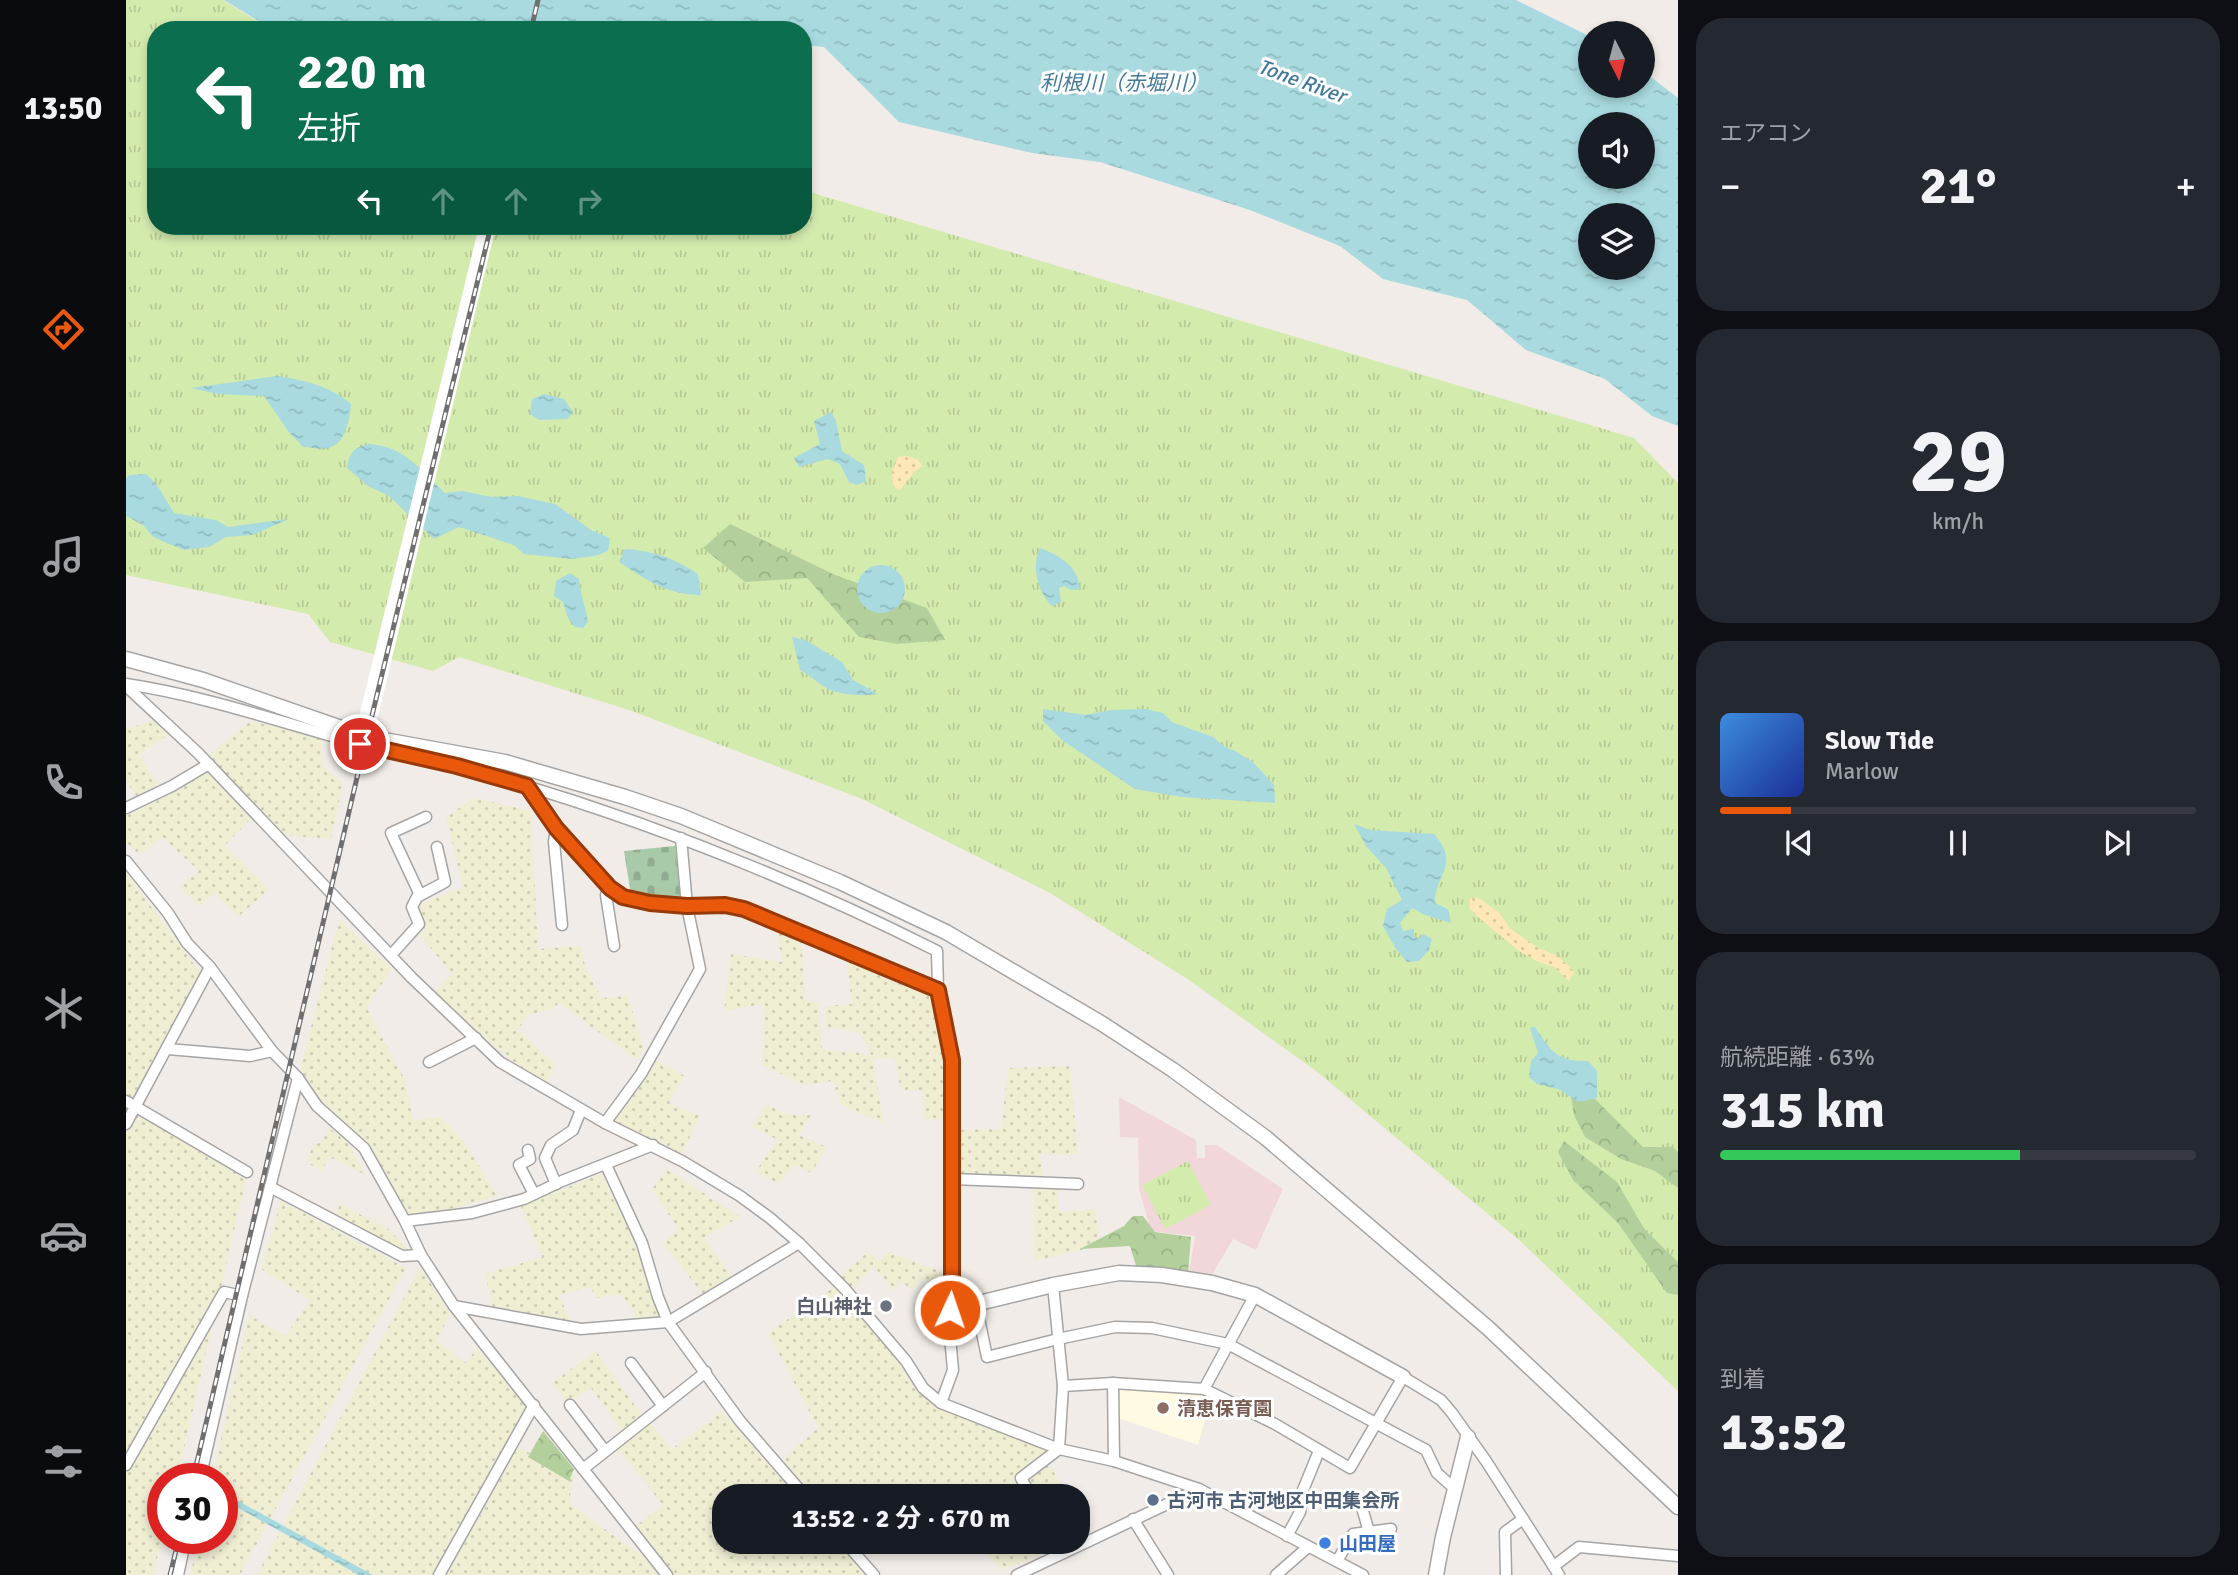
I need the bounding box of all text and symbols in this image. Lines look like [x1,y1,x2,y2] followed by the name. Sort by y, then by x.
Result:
[1578,21,1656,98] north arrow
[1578,21,1655,280] map controls
[297,42,427,102] text: 220 m
[182,49,273,140] icon: left
[1254,53,1353,110] water label: Tone River
[1040,70,1208,96] water label: 利根川（赤堀川）
[24,89,102,128] text: 13:50
[297,109,361,148] text: 左折
[1578,112,1655,189] button: sound
[1720,119,1812,148] text: エアコン
[1920,154,1996,218] text: 21°
[1720,163,1741,210] text: −
[2175,163,2196,210] text: +
[351,182,389,220] icon: left
[424,182,462,220] icon: ahead
[497,182,535,220] icon: ahead
[570,182,608,220] icon: right
[1578,203,1655,280] button: layers
[39,305,88,354] icon: directions
[1909,405,2007,518] text: 29
[1932,507,1984,536] text: km/h
[39,532,88,581] icon: music
[330,714,390,774] pin
[341,725,379,763] icon: arrive
[1825,725,1934,757] text: Slow Tide
[1825,757,1899,786] text: Marlow
[39,758,88,807] icon: phone
[1780,824,1818,862] icon: previous
[1939,824,1977,862] icon: pause
[2098,824,2136,862] icon: next
[39,984,88,1033] icon: climate
[1720,1043,1875,1072] text: 航続距離 · 63%
[1720,1078,1885,1142] text: 315 km
[39,1211,88,1260] icon: car
[913,1273,987,1347] position arrow
[796,1295,872,1319] place label: 白山神社
[878,1298,894,1314] marker: 白山神社
[1720,1365,1766,1394] text: 到着
[1177,1397,1272,1421] place label: 清恵保育園
[1155,1400,1171,1416] marker: 清恵保育園
[1720,1400,1848,1464] text: 13:52
[39,1437,88,1486] icon: filters
[147,1463,238,1554] speed limit sign: 30
[1167,1489,1399,1513] place label: 古河市 古河地区中田集会所
[1145,1492,1161,1508] marker: 古河市 古河地区中田集会所
[792,1503,1010,1535] text: 13:52 · 2 分 · 670 m
[1339,1532,1396,1556] place label: 山田屋
[1317,1535,1333,1551] marker: 山田屋

